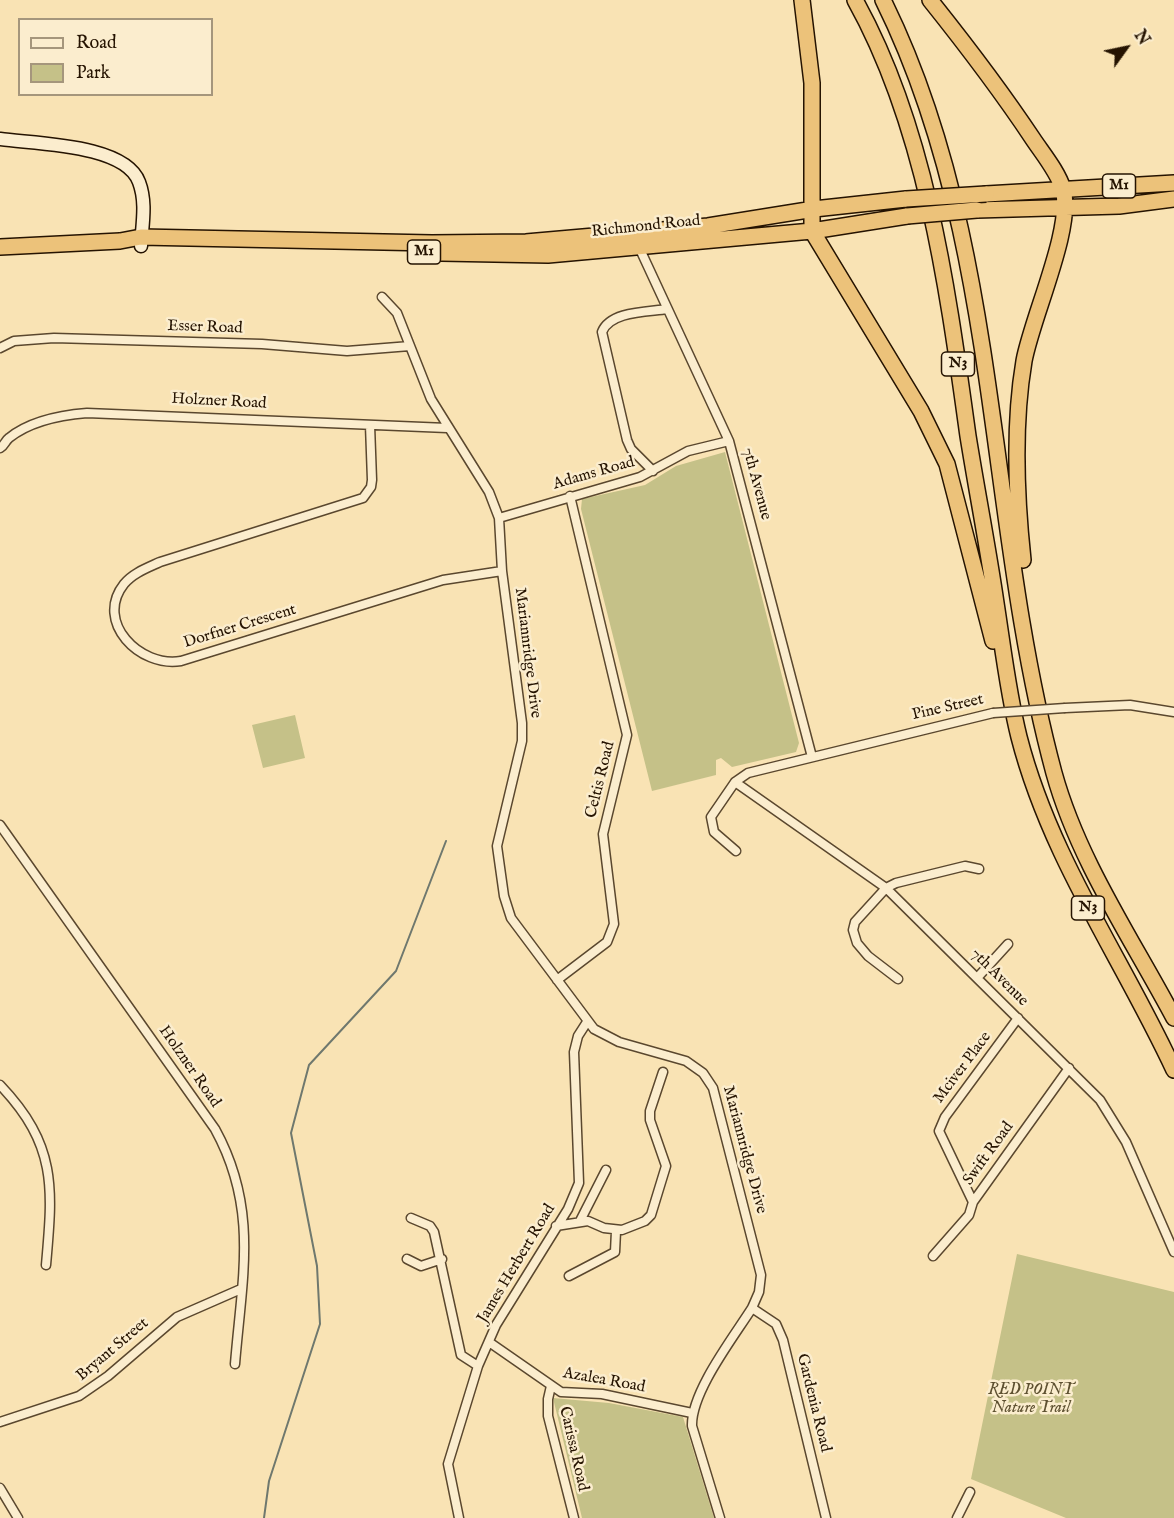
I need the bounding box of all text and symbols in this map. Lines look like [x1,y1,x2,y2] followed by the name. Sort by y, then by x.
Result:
[18,18,213,96] legend
[1096,18,1156,78] north arrow
[1129,27,1153,49] text: N
[76,32,117,55] text: Road
[76,62,110,85] text: Park
[1102,174,1136,198] road number: M1
[591,212,701,242] street label: Richmond Road
[408,240,440,264] road number: M1
[167,317,243,339] street label: Esser Road
[942,352,974,376] road number: N3
[171,390,267,414] street label: Holzner Road
[737,446,775,522] street label: 7th Avenue
[551,453,637,495] street label: Adams Road
[509,587,545,719] street label: Mariannridge Drive
[181,601,299,653] street label: Dorfner Crescent
[910,690,986,726] street label: Pine Street
[582,740,620,820] street label: Celtis Road
[1072,896,1104,920] road number: N3
[966,945,1032,1011] street label: 7th Avenue
[154,1022,224,1112] street label: Holzner Road
[930,1028,996,1108] street label: Mciver Place
[718,1084,770,1216] street label: Mariannridge Drive
[960,1119,1018,1189] street label: Swift Road
[474,1201,560,1327] street label: James Herbert Road
[73,1314,153,1386] street label: Bryant Street
[791,1352,835,1454] street label: Gardenia Road
[561,1364,647,1398] street label: Azalea Road
[988,1381,1074,1419] park label: RED POINT Nature Trail
[554,1405,592,1493] street label: Carissa Road

